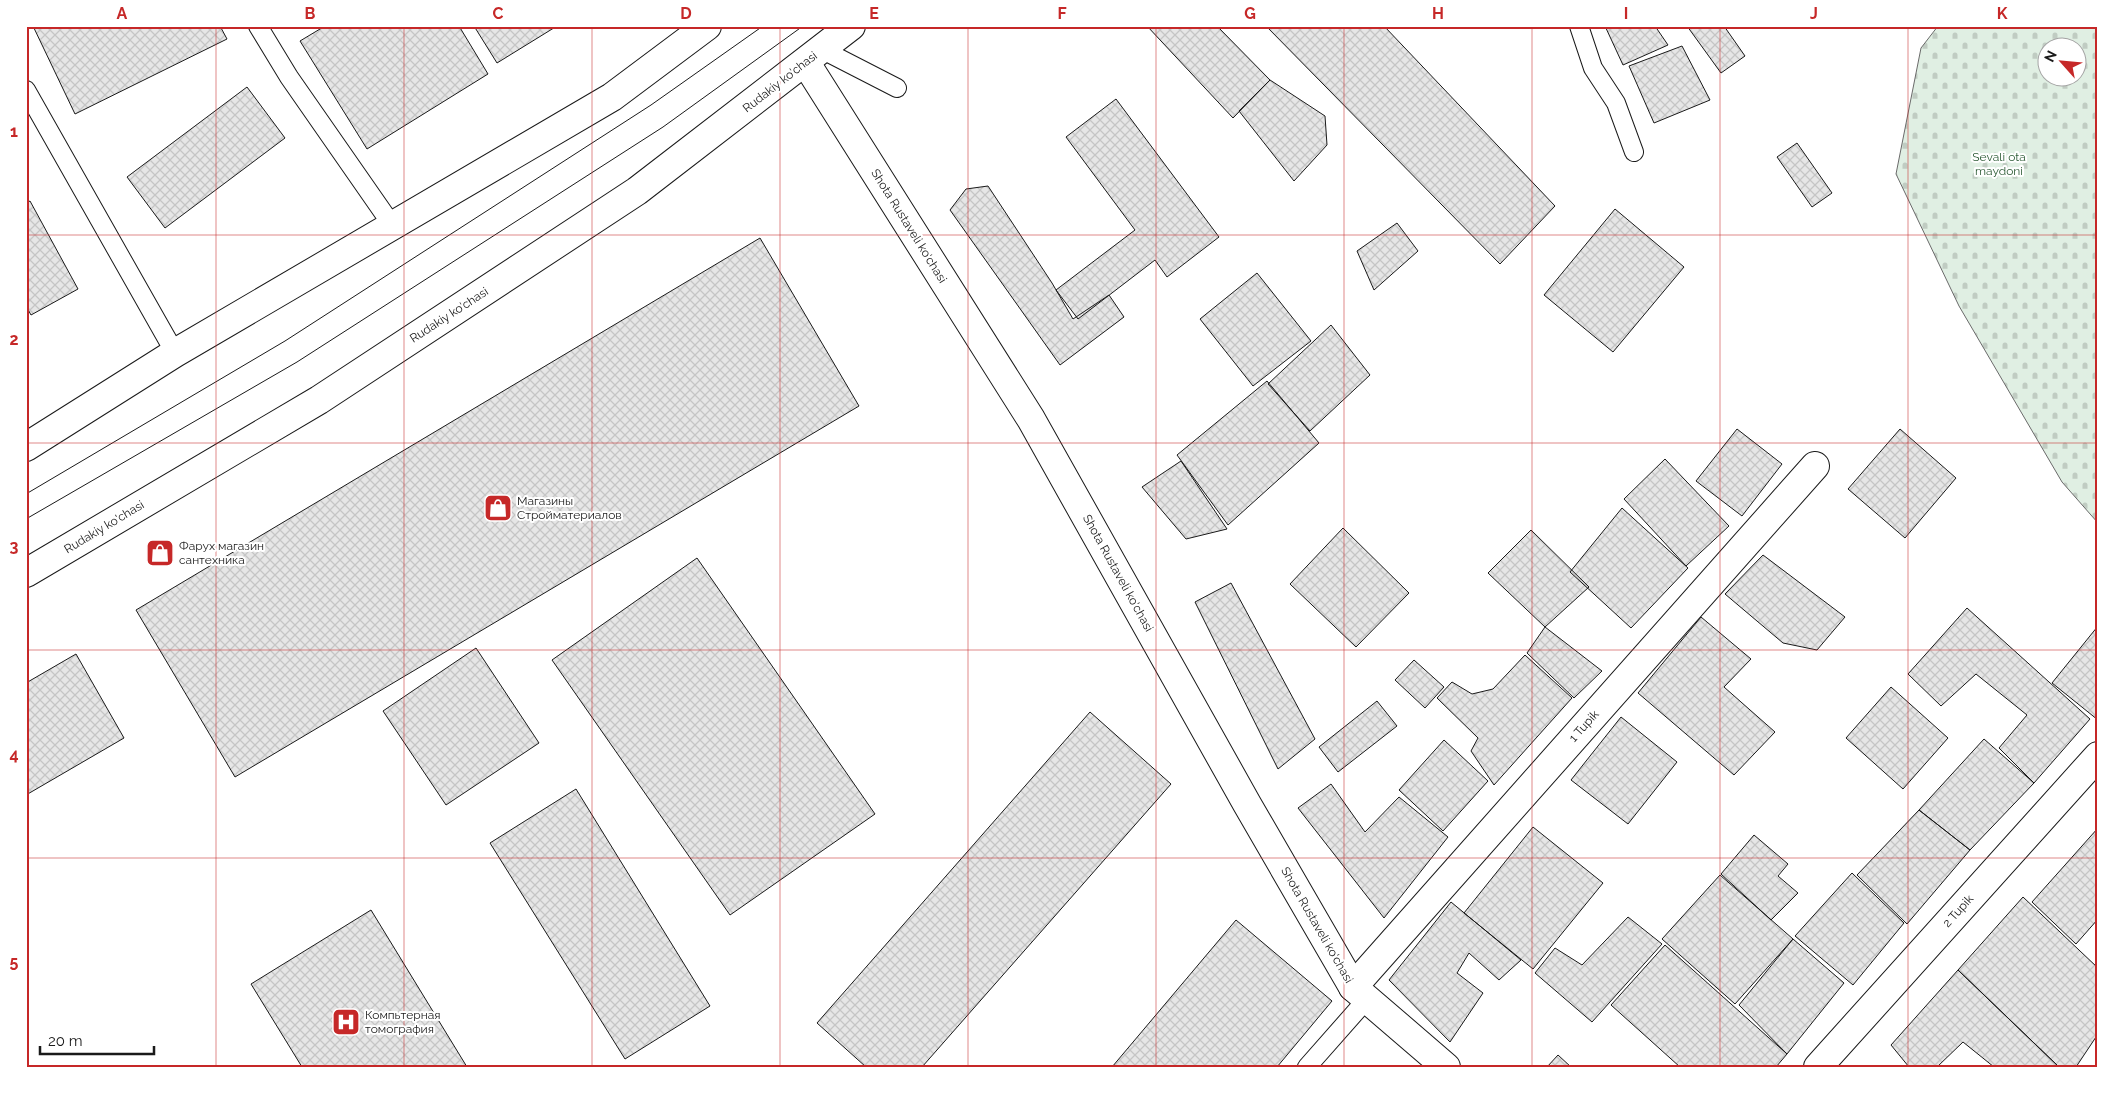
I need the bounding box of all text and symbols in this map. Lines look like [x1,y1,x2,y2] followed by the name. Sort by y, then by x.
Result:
[117,4,128,23] text: A
[305,4,316,23] text: B
[493,4,504,23] text: C
[680,4,692,23] text: D
[869,4,879,23] text: E
[1057,4,1067,23] text: F
[1244,4,1256,23] text: G
[1432,4,1444,23] text: H
[1624,4,1628,23] text: I
[1810,4,1818,23] text: J
[1997,4,2008,23] text: K
[2036,38,2086,88] north arrow
[2041,48,2060,64] text: N
[740,49,820,115] street label: Rudakiy ko'chasi
[10,122,18,141] text: 1
[1972,150,2026,178] park label: Sevali ota maydoni
[868,166,950,286] street label: Shota Rustaveli ko'chasi
[407,284,491,346] street label: Rudakiy ko'chasi
[9,330,19,349] text: 2
[483,493,513,523] shop icon: Магазины Стройматериалов
[517,494,622,522] place label: Магазины Стройматериалов
[62,498,146,556] street label: Rudakiy ko'chasi
[1080,512,1156,634] street label: Shota Rustaveli ko'chasi
[10,537,19,556] text: 3
[145,538,175,568] shop icon: Фарух магазин сантехника
[179,539,264,567] place label: Фарух магазин сантехника
[1566,707,1602,745] street label: 1 Tupik
[9,745,19,764] text: 4
[1278,864,1356,986] street label: Shota Rustaveli ko'chasi
[1940,891,1977,930] street label: 2 Tupik
[10,952,19,971] text: 5
[331,1007,361,1037] hospital icon: Компьтерная томография
[365,1008,440,1036] place label: Компьтерная томография
[40,1023,154,1055] scale bar
[48,1032,83,1050] text: 20 m

